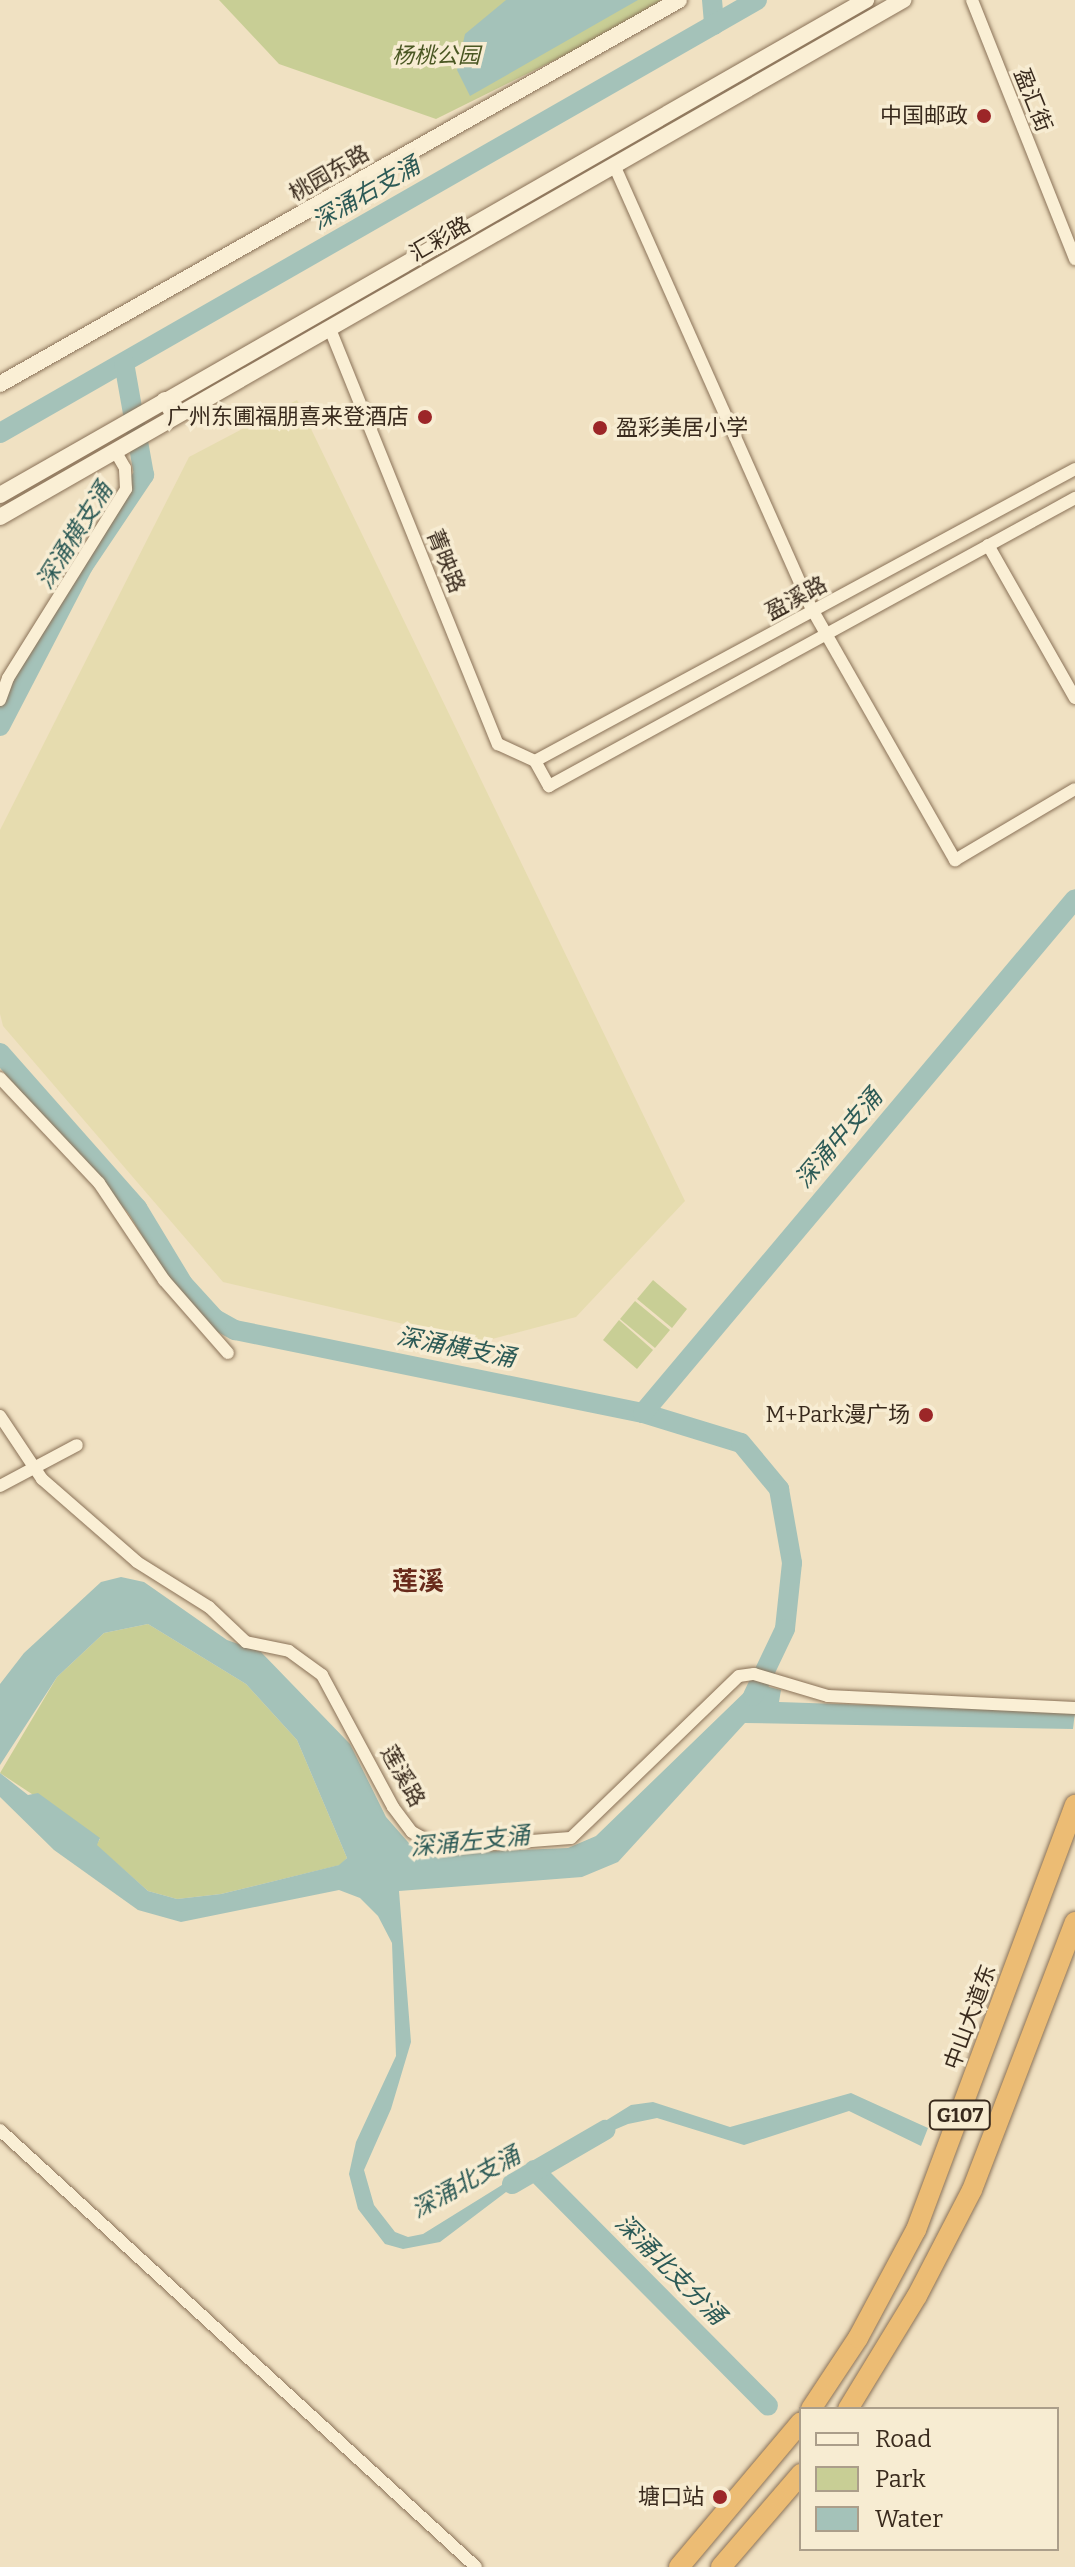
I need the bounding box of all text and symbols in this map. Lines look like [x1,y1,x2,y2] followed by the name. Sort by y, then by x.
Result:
[392,43,480,69] park label: 杨桃公园
[1008,64,1058,136] street label: 盈汇街
[880,103,968,129] place label: 中国邮政
[975,107,993,125] marker: 中国邮政
[284,140,374,206] street label: 桃园东路
[307,152,425,236] water label: 深涌右支涌
[405,211,475,267] street label: 汇彩路
[167,404,409,430] place label: 广州东圃福朋喜来登酒店
[416,408,434,426] marker: 广州东圃福朋喜来登酒店
[616,415,748,441] place label: 盈彩美居小学
[591,419,609,437] marker: 盈彩美居小学
[31,477,119,595] water label: 深涌横支涌
[421,525,471,597] street label: 菁映路
[761,571,831,625] street label: 盈溪路
[789,1084,889,1194] water label: 深涌中支涌
[394,1322,518,1374] water label: 深涌横支涌
[765,1402,910,1428] place label: M+Park漫广场
[917,1406,935,1424] marker: M+Park漫广场
[392,1566,444,1598] district label: 莲溪
[375,1741,431,1811] street label: 莲溪路
[409,1821,531,1863] water label: 深涌左支涌
[939,1961,1001,2073] street label: 中山大道东
[928,2099,992,2131] road number: G107
[407,2141,525,2225] water label: 深涌北支涌
[609,2209,731,2331] water label: 深涌北支分涌
[799,2407,1059,2551] legend
[875,2425,931,2453] text: Road
[875,2465,926,2493] text: Park
[638,2484,704,2510] place label: 塘口站
[711,2488,729,2506] marker: 塘口站
[875,2505,943,2533] text: Water

